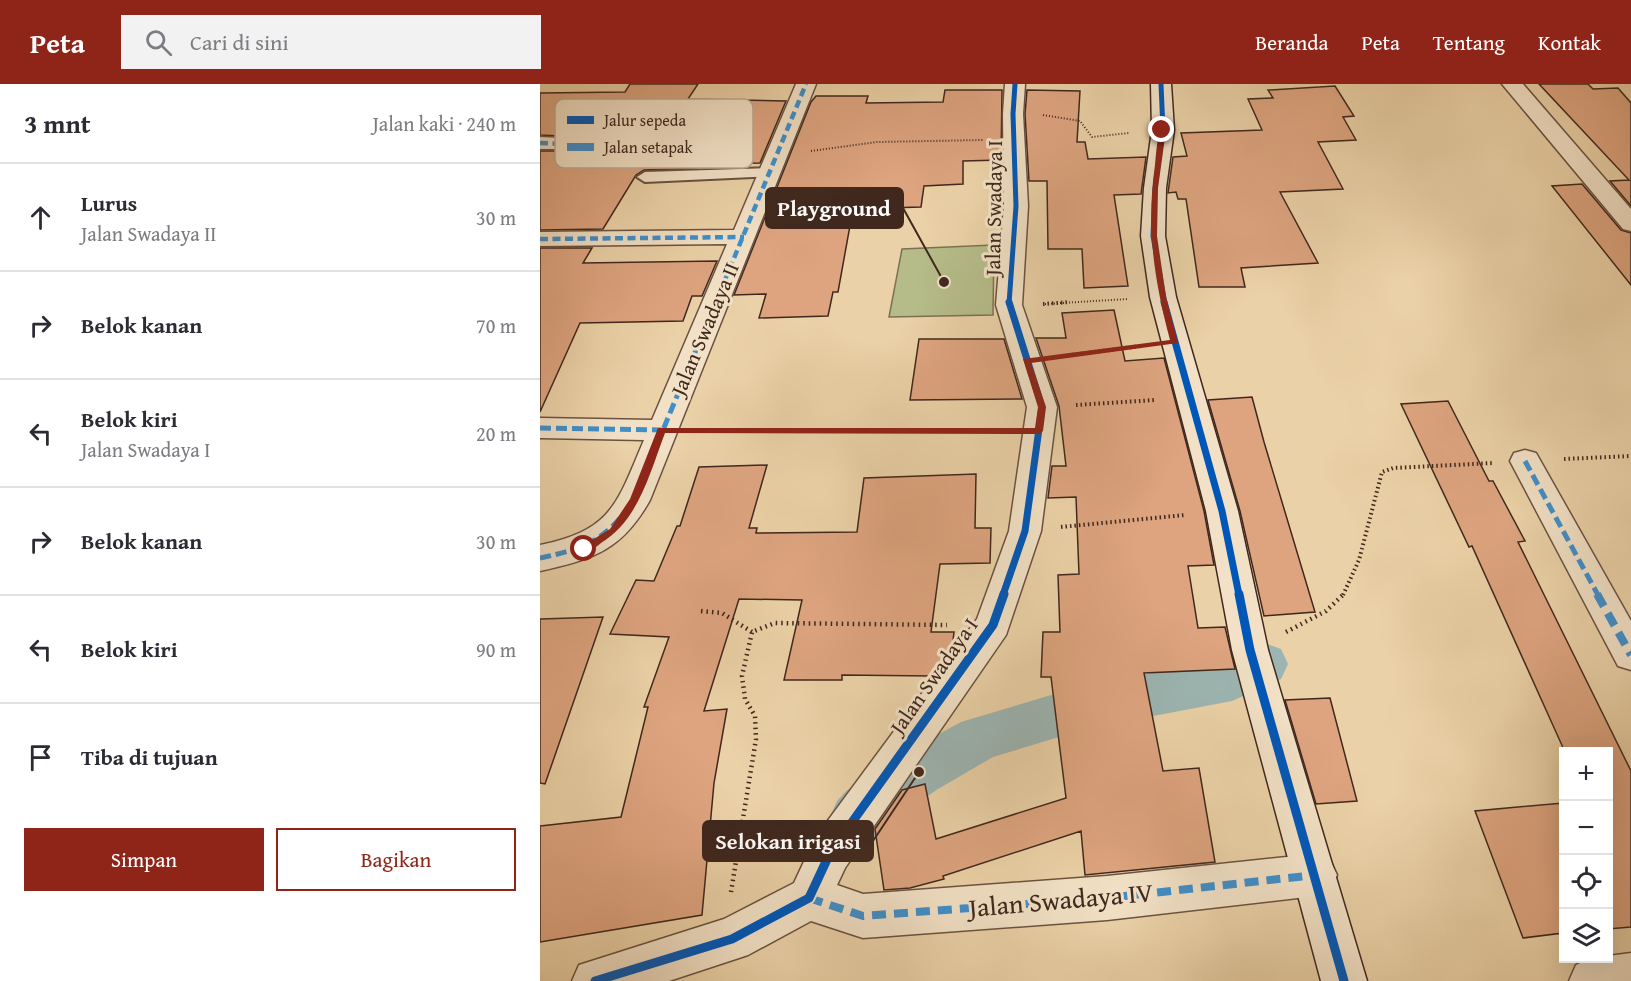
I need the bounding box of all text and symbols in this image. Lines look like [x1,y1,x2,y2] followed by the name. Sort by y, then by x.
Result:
[121,15,541,69] search box
[30,22,85,63] text: Peta
[142,26,175,59] icon: search
[190,26,289,58] text: Cari di sini
[1255,27,1328,58] text: Beranda
[1361,27,1400,58] text: Peta
[1433,27,1505,58] text: Tentang
[1538,27,1601,58] text: Kontak
[555,99,753,168] legend
[24,104,91,143] text: 3 mnt
[602,108,686,132] text: Jalur sepeda
[372,109,516,138] text: Jalan kaki · 240 m
[1148,116,1174,142] route end
[602,135,693,159] text: Jalan setapak
[977,140,1010,279] street label: Jalan Swadaya I
[81,187,137,219] text: Lurus
[766,188,903,228] callout: Playground
[777,192,891,224] text: Playground
[24,201,57,234] icon: ahead
[476,203,516,232] text: 30 m
[81,219,217,248] text: Jalan Swadaya II
[661,257,747,403] street label: Jalan Swadaya II
[24,309,57,342] icon: right
[81,309,202,341] text: Belok kanan
[476,311,516,340] text: 70 m
[81,403,178,435] text: Belok kiri
[24,417,57,450] icon: left
[476,419,516,448] text: 20 m
[81,435,210,464] text: Jalan Swadaya I
[24,525,57,558] icon: right
[81,525,202,557] text: Belok kanan
[476,527,516,556] text: 30 m
[570,535,596,561] route start
[880,611,985,743] street label: Jalan Swadaya I
[24,633,57,666] icon: left
[81,633,178,665] text: Belok kiri
[476,635,516,664] text: 90 m
[24,741,57,774] icon: arrive
[81,741,218,773] text: Tiba di tujuan
[1559,747,1613,963] map controls
[1559,747,1613,801] button: +
[1559,801,1613,855] button: −
[703,821,873,861] callout: Selokan irigasi
[715,825,861,857] text: Selokan irigasi
[24,828,264,891] button: Simpan
[276,828,516,891] button: Bagikan
[1559,855,1613,909] button: locate
[964,872,1155,927] street label: Jalan Swadaya IV
[1559,909,1613,963] button: layers

